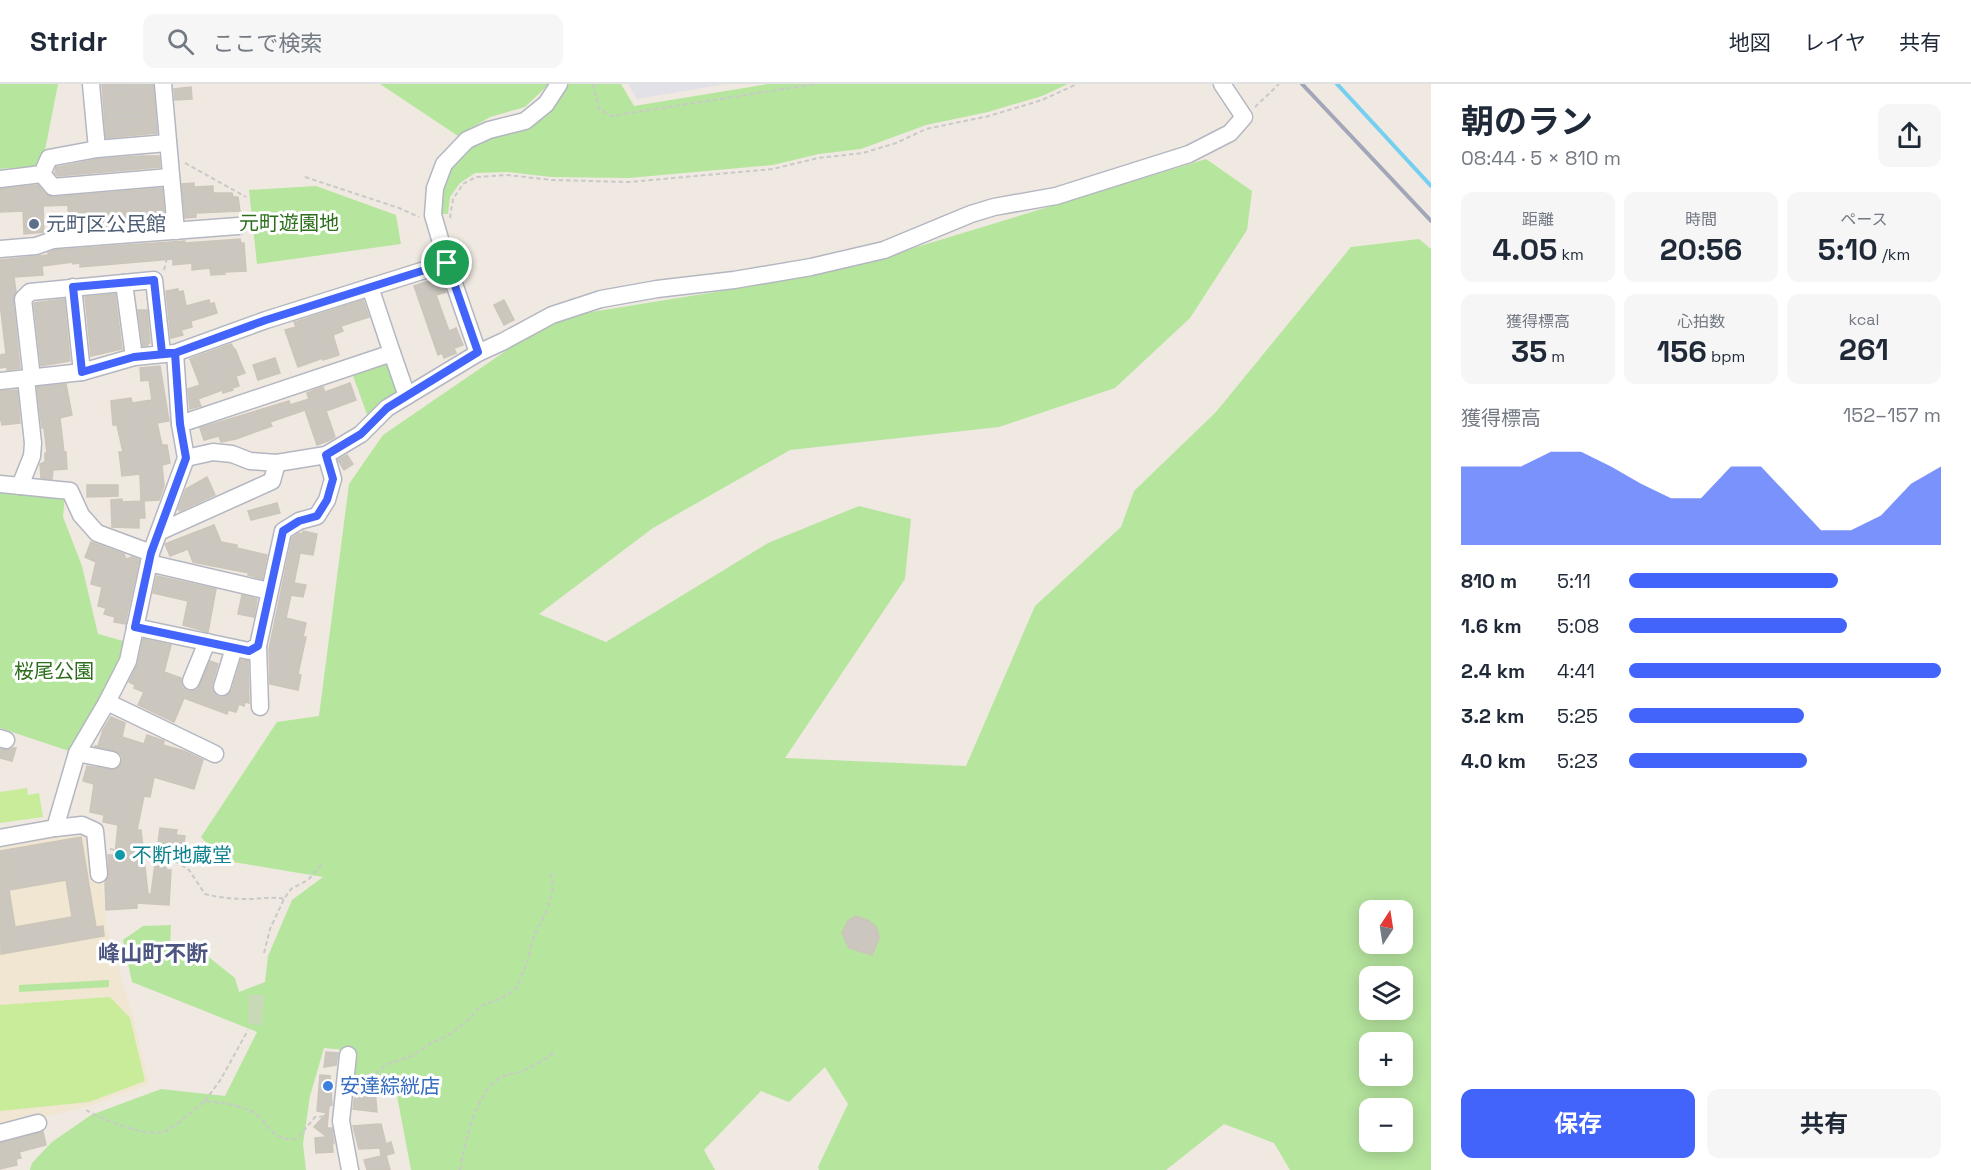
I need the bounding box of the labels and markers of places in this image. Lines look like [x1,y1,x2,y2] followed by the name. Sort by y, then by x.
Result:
[46,211,166,237] place label: 元町区公民館
[27,217,41,231] marker: 元町区公民館
[421,237,472,288] pin
[132,842,232,868] place label: 不断地蔵堂
[113,848,127,862] marker: 不断地蔵堂
[340,1073,440,1099] place label: 安達綜絖店
[321,1079,335,1093] marker: 安達綜絖店

